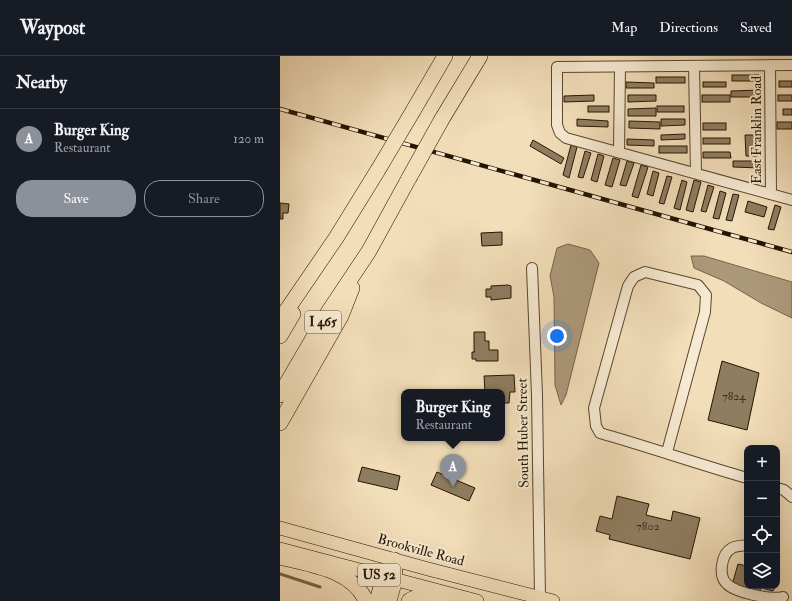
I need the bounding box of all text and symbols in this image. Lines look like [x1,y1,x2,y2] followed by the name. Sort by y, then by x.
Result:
[20,16,85,40] text: Waypost
[611,19,637,36] text: Map
[659,19,718,36] text: Directions
[740,19,772,36] text: Saved
[16,72,67,93] text: Nearby
[748,76,765,184] street label: East Franklin Road
[54,121,129,140] text: Burger King
[25,131,33,147] text: A
[233,131,264,147] text: 120 m
[54,140,110,156] text: Restaurant
[16,180,136,217] button: Save
[144,180,264,217] button: Share
[305,311,341,333] road number: I 465
[547,326,567,346] your location
[514,378,532,488] street label: South Huber Street
[401,389,505,441] popup
[722,389,746,404] house number: 7824
[415,398,491,417] text: Burger King
[415,417,472,433] text: Restaurant
[744,445,780,589] map controls
[744,445,780,481] button: +
[440,454,466,487] pin: A
[744,481,780,517] button: −
[744,517,780,553] button: locate
[636,519,660,534] house number: 7802
[376,530,466,570] street label: Brookville Road
[744,553,780,589] button: layers
[358,564,400,586] road number: US 52

